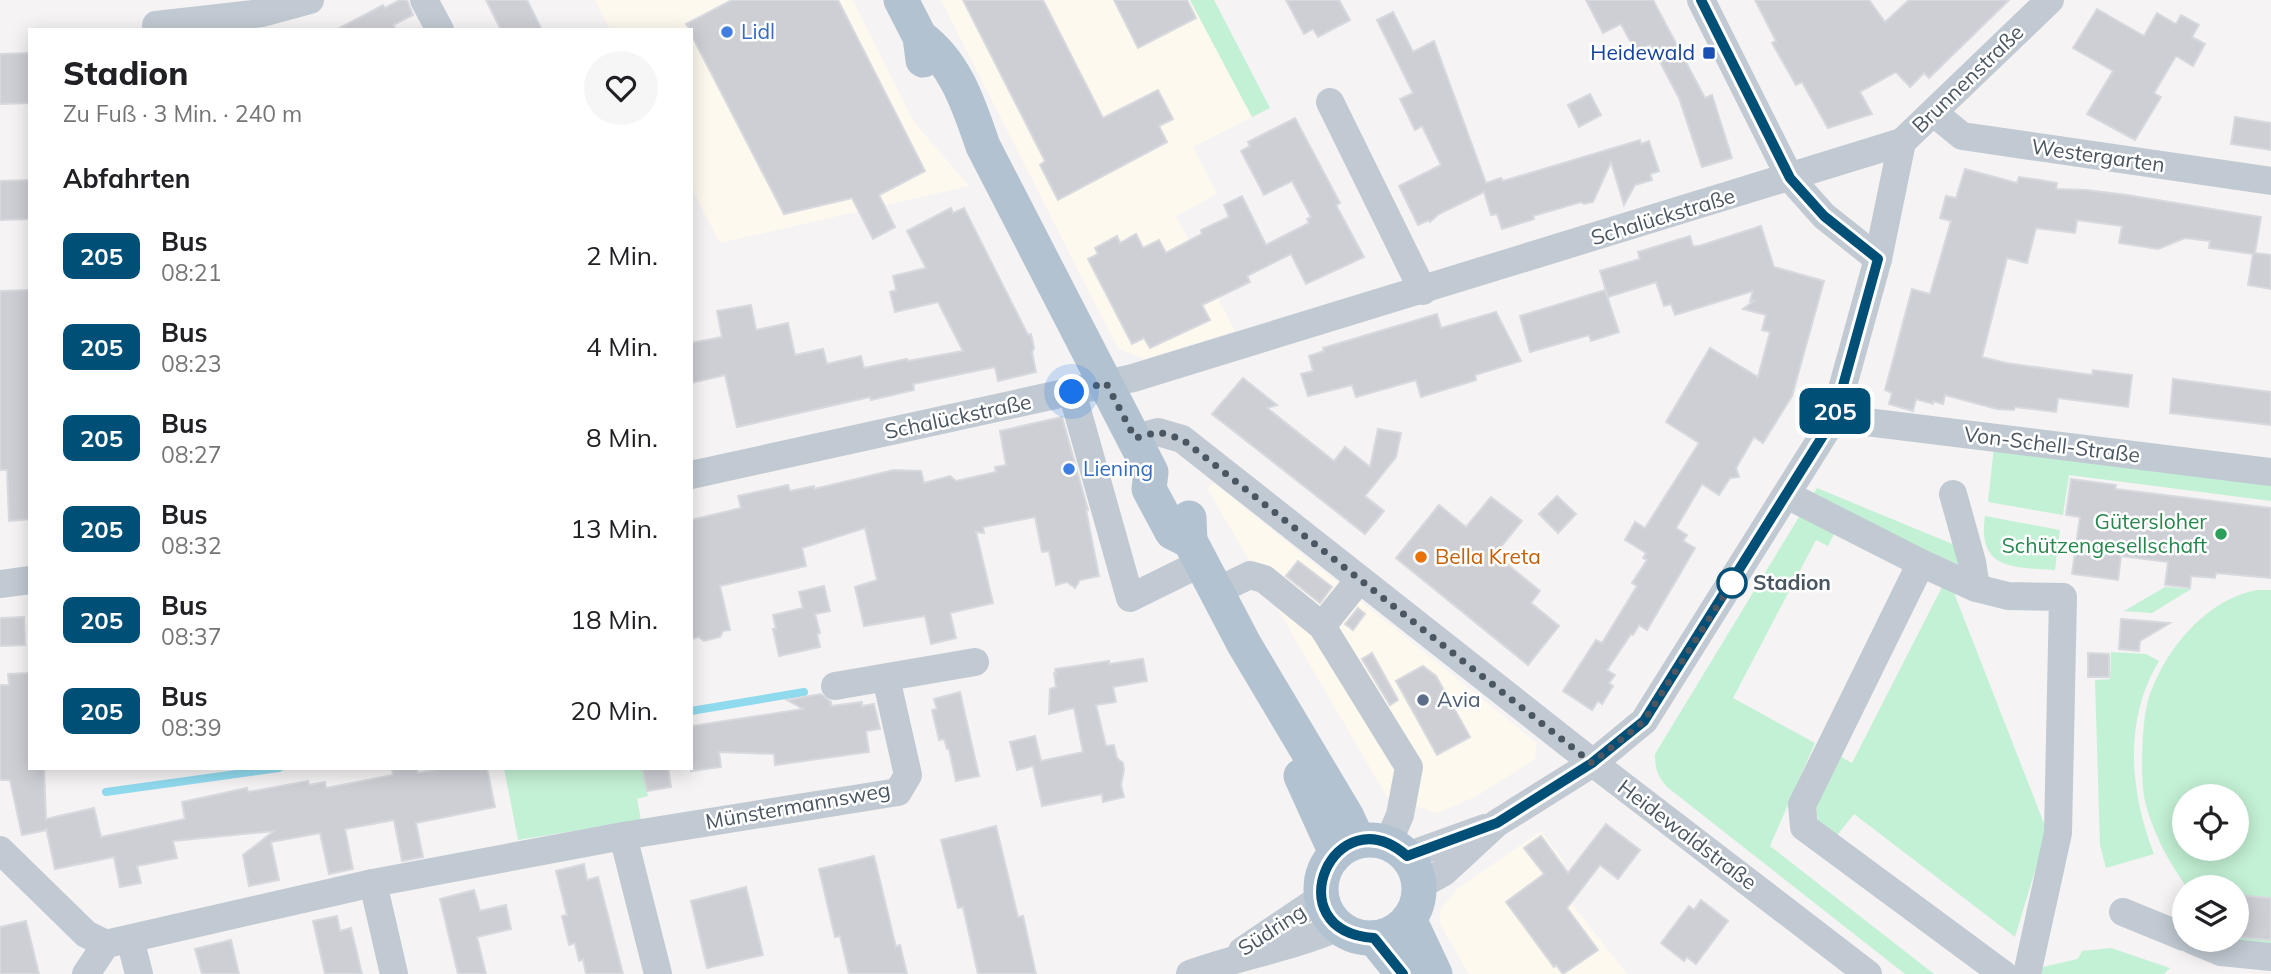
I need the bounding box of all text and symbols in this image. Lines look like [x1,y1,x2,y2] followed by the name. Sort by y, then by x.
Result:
[741,18,775,44] place label: Lidl
[1906,19,2028,138] street label: Brunnenstraße
[719,24,735,40] marker: Lidl
[1590,39,1695,65] place label: Heidewald
[1701,45,1717,61] marker: Heidewald
[584,51,658,125] button: heart
[63,52,188,93] text: Stadion
[63,99,302,128] text: Zu Fuß · 3 Min. · 240 m
[2030,133,2167,177] street label: Westergarten
[63,162,190,195] text: Abfahrten
[1588,182,1738,250] street label: Schalückstraße
[161,225,207,258] text: Bus
[586,239,658,272] text: 2 Min.
[80,241,123,271] text: 205
[161,258,221,287] text: 08:21
[161,316,207,349] text: Bus
[586,330,658,363] text: 4 Min.
[80,332,123,362] text: 205
[161,349,221,378] text: 08:23
[1054,374,1089,409] your location
[882,388,1033,444] street label: Schalückstraße
[1795,388,1875,434] line badge: 205
[1813,396,1857,426] text: 205
[161,407,207,440] text: Bus
[1963,420,2142,468] street label: Von-Schell-Straße
[586,421,658,454] text: 8 Min.
[80,423,123,453] text: 205
[161,440,221,469] text: 08:27
[1083,455,1153,481] place label: Liening
[1061,461,1077,477] marker: Liening
[161,498,207,531] text: Bus
[2002,508,2207,558] place label: Gütersloher Schützengesellschaft
[570,512,658,545] text: 13 Min.
[80,514,123,544] text: 205
[2213,526,2229,542] marker: Gütersloher Schützengesellschaft
[161,531,221,560] text: 08:32
[1435,543,1541,569] place label: Bella Kreta
[1413,549,1429,565] marker: Bella Kreta
[1717,568,1747,598] marker: Stadion
[1753,569,1831,595] place label: Stadion
[161,589,207,622] text: Bus
[570,603,658,636] text: 18 Min.
[80,605,123,635] text: 205
[161,622,221,651] text: 08:37
[161,680,207,713] text: Bus
[1437,686,1481,712] place label: Avia
[1415,692,1431,708] marker: Avia
[570,694,658,727] text: 20 Min.
[80,696,123,726] text: 205
[161,713,221,742] text: 08:39
[1613,774,1762,895] street label: Heidewaldstraße
[703,776,892,834] street label: Münstermannsweg
[2172,784,2249,952] map controls
[2172,784,2249,861] button: locate
[2172,875,2249,952] button: layers
[1233,898,1310,961] street label: Südring

